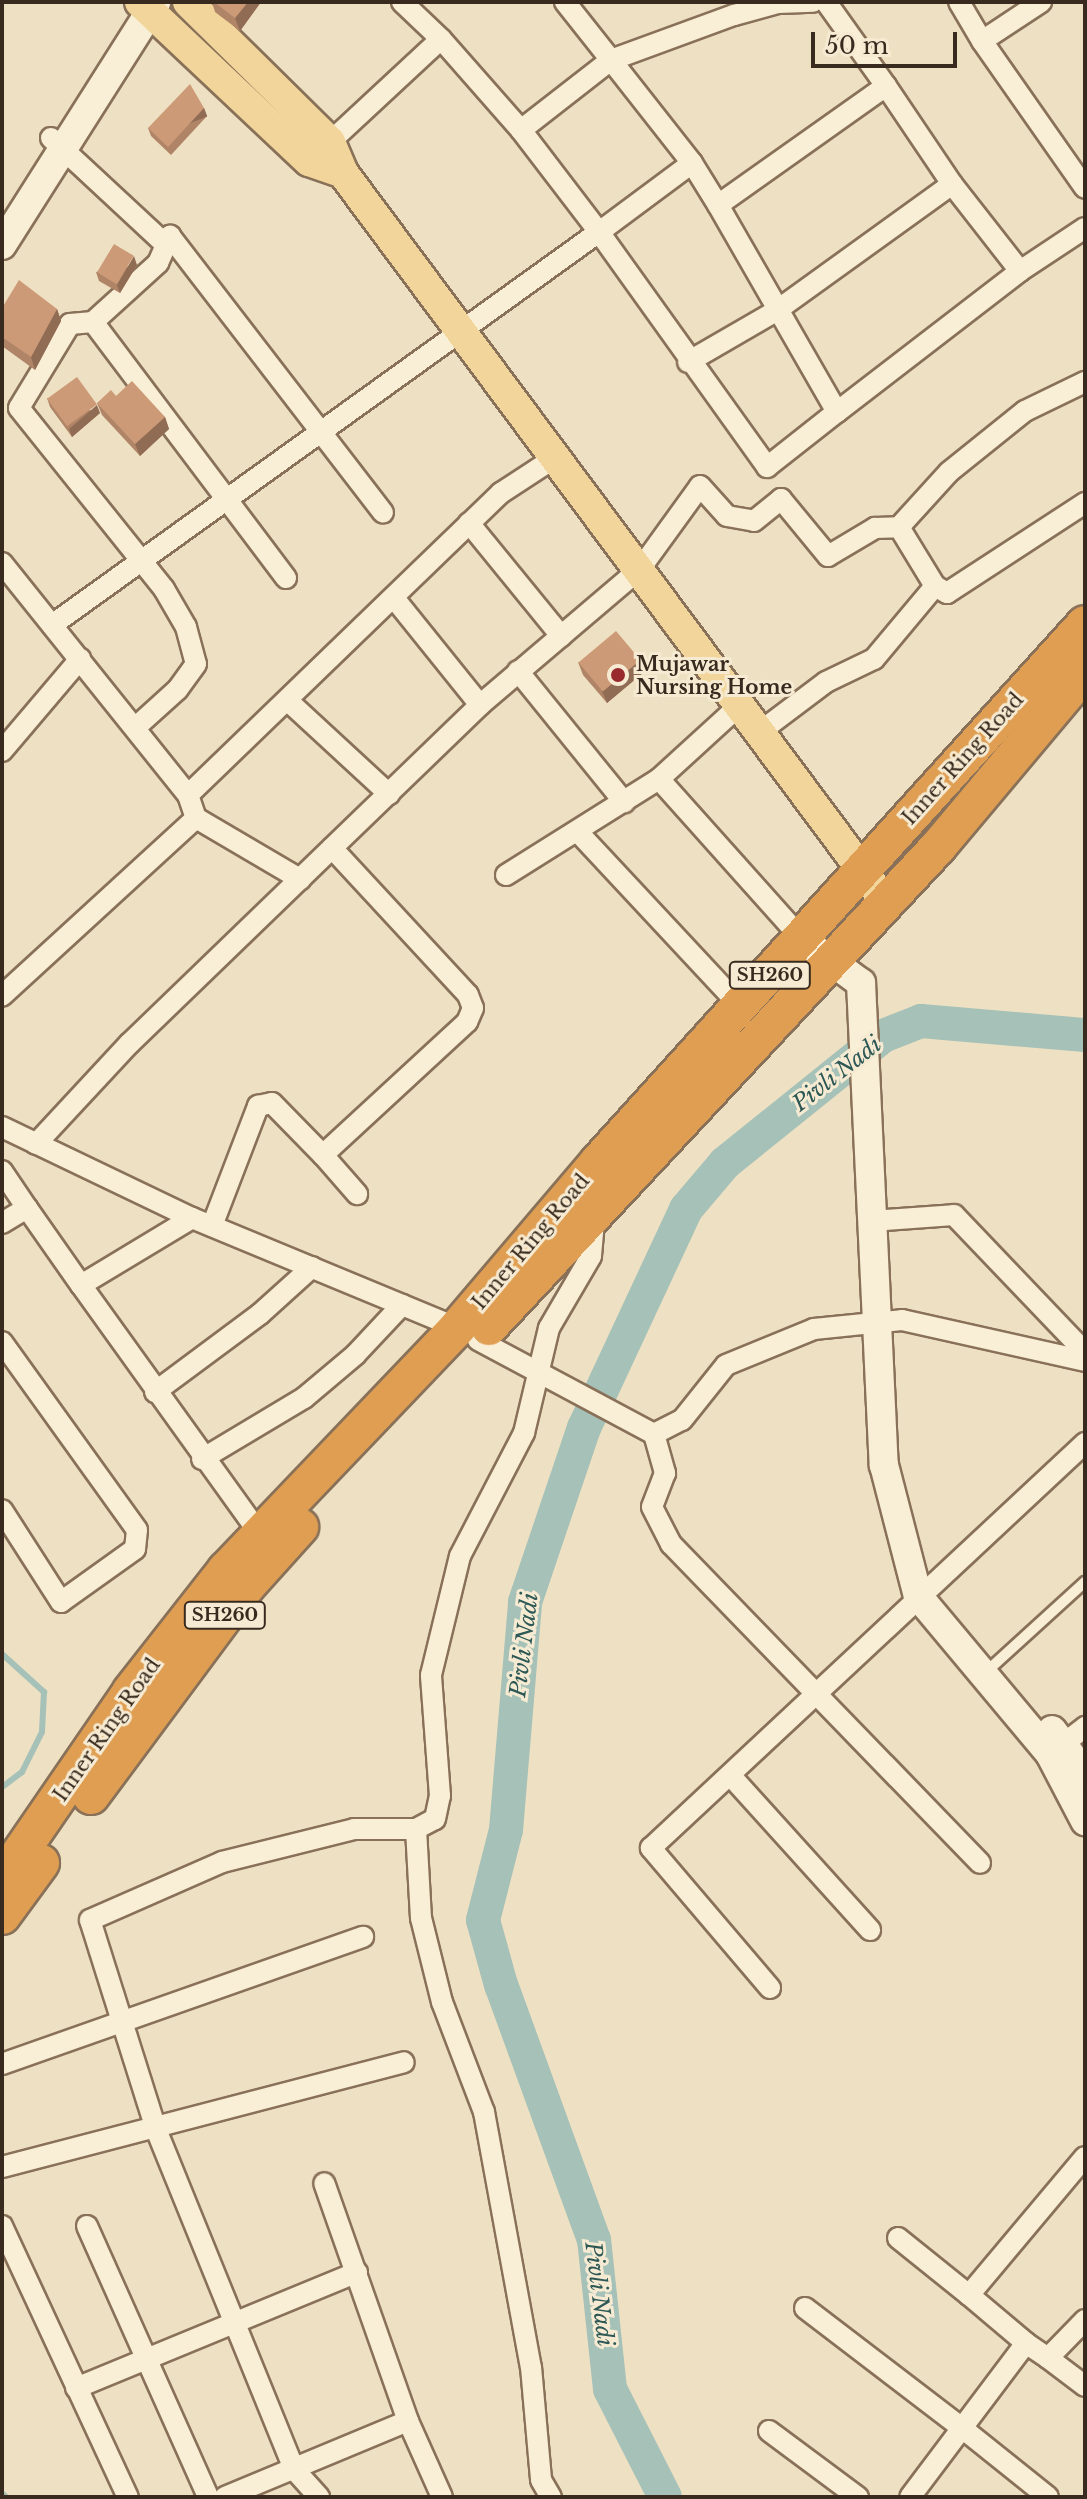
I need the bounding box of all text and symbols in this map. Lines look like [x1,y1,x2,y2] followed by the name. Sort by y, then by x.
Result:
[815,16,961,66] scale bar
[825,31,888,60] text: 50 m
[636,652,792,699] place label: Mujawar Nursing Home
[607,664,629,686] marker: Mujawar Nursing Home
[897,688,1029,830] street label: Inner Ring Road
[728,961,812,989] road number: SH260
[787,1031,887,1117] water label: Pivli Nadi
[467,1169,595,1315] street label: Inner Ring Road
[504,1591,544,1699] water label: Pivli Nadi
[183,1601,267,1629] road number: SH260
[48,1654,166,1806] street label: Inner Ring Road
[579,2240,619,2348] water label: Pivli Nadi

